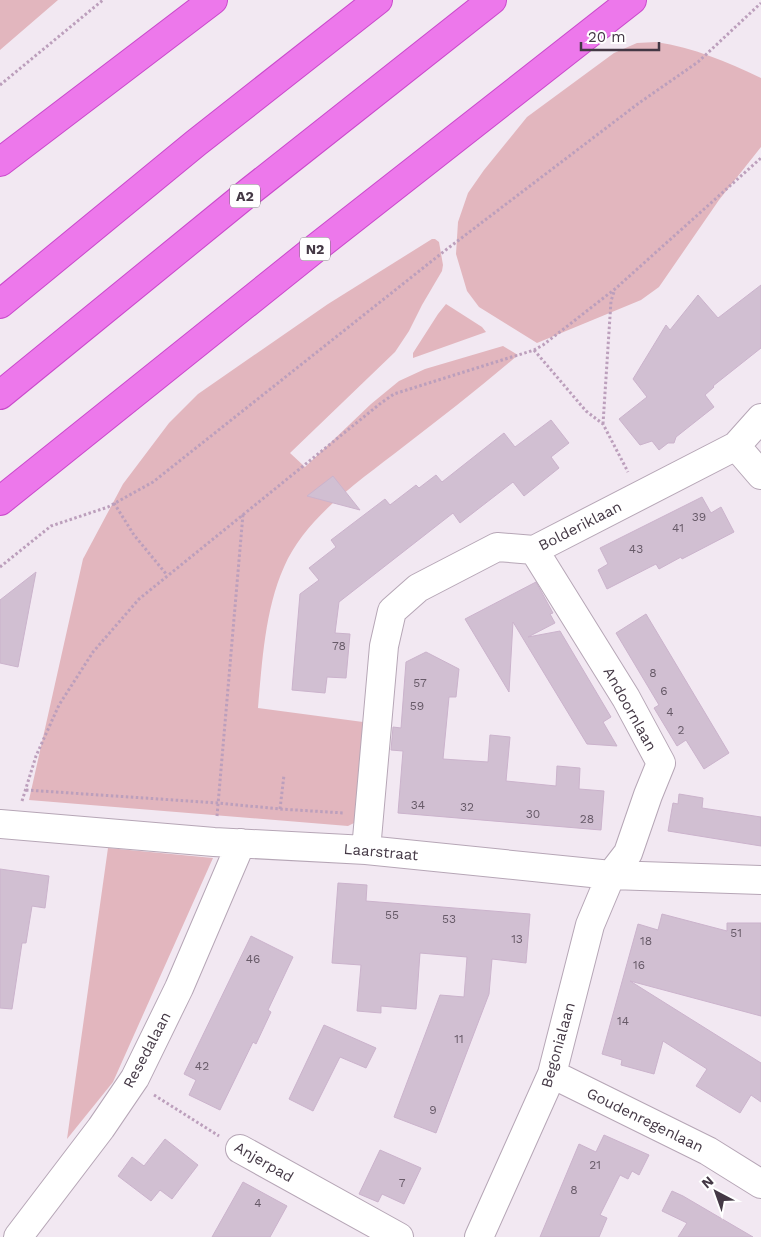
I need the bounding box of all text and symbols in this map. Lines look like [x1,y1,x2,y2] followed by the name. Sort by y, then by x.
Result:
[581,20,658,52] scale bar
[588,28,626,46] text: 20 m
[230,185,260,208] road number: A2
[300,238,330,260] road number: N2
[535,497,625,555] street label: Bolderiklaan
[692,510,706,524] house number: 39
[672,521,684,535] house number: 41
[629,542,643,556] house number: 43
[332,639,346,653] house number: 78
[600,664,660,754] street label: Andoornlaan
[649,666,657,680] house number: 8
[413,676,427,690] house number: 57
[660,684,668,698] house number: 6
[410,699,424,713] house number: 59
[666,705,674,719] house number: 4
[678,723,685,737] house number: 2
[411,798,425,812] house number: 34
[460,800,474,814] house number: 32
[526,807,540,821] house number: 30
[580,812,594,826] house number: 28
[343,840,420,864] street label: Laarstraat
[385,908,399,922] house number: 55
[442,912,456,926] house number: 53
[730,926,742,940] house number: 51
[511,932,523,946] house number: 13
[640,934,652,948] house number: 18
[246,952,260,966] house number: 46
[633,958,645,972] house number: 16
[537,1000,579,1090] street label: Begonialaan
[119,1009,175,1091] street label: Resedalaan
[617,1014,629,1028] house number: 14
[454,1032,464,1046] house number: 11
[195,1059,209,1073] house number: 42
[584,1084,706,1156] street label: Goudenregenlaan
[429,1103,437,1117] house number: 9
[231,1138,297,1186] street label: Anjerpad
[589,1158,601,1172] house number: 21
[691,1167,741,1217] north arrow
[698,1173,717,1192] text: N
[399,1176,406,1190] house number: 7
[570,1183,578,1197] house number: 8
[254,1196,262,1210] house number: 4

